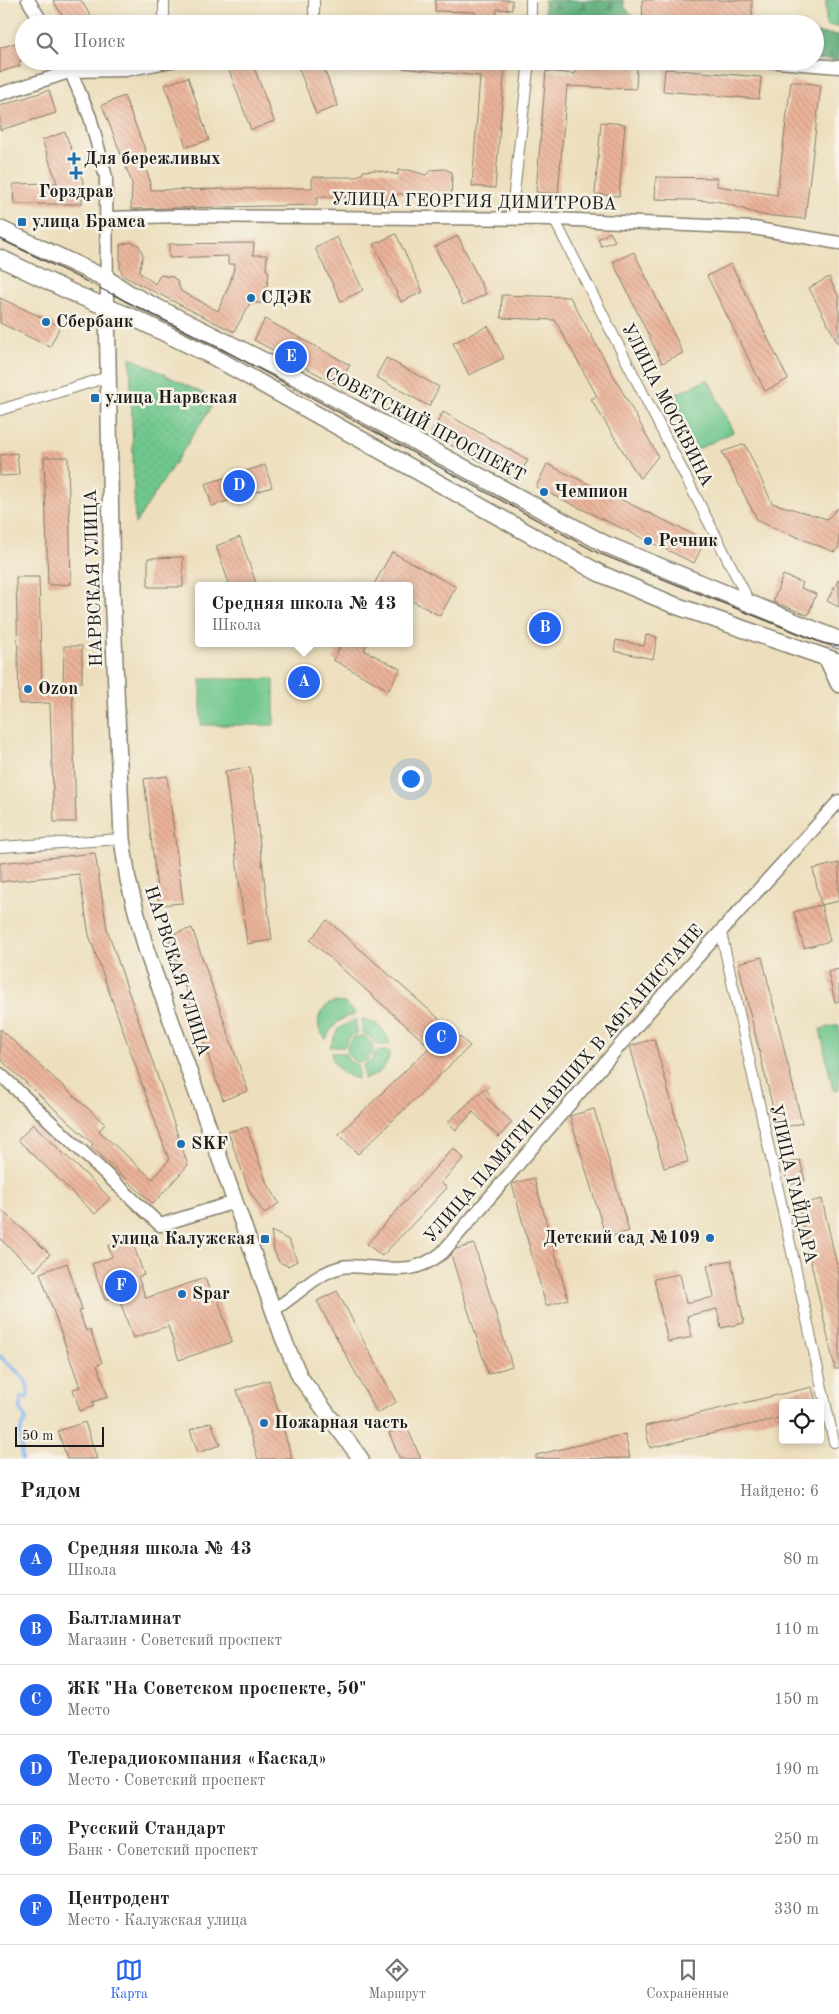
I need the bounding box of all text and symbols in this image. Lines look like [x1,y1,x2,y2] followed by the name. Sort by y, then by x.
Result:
[15,15,824,70] search box
[33,29,61,57] icon: search
[73,33,125,52] text: Поиск
[84,150,221,168] place label: Для бережливых
[68,153,80,165] marker: Для бережливых
[70,167,82,179] marker: Горздрав
[39,183,113,201] place label: Горздрав
[331,191,617,213] street label: УЛИЦА ГЕОРГИЯ ДИМИТРОВА
[32,213,146,231] place label: улица Брамса
[16,216,28,228] marker: улица Брамса
[261,289,311,307] place label: СДЭК
[245,292,257,304] marker: СДЭК
[56,313,134,331] place label: Сбербанк
[40,316,52,328] marker: Сбербанк
[618,321,716,490] street label: УЛИЦА МОСКВИНА
[275,338,307,376] pin: E
[322,361,530,486] street label: СОВЕТСКИЙ ПРОСПЕКТ
[105,389,237,407] place label: улица Нарвская
[89,392,101,404] marker: улица Нарвская
[223,467,255,505] pin: D
[554,483,628,501] place label: Чемпион
[538,486,550,498] marker: Чемпион
[82,489,106,667] street label: НАРВСКАЯ УЛИЦА
[658,532,718,550] place label: Речник
[642,535,654,547] marker: Речник
[195,582,413,647] popup
[212,595,396,614] text: Средняя школа № 43
[529,609,561,647] pin: B
[212,618,261,634] text: Школа
[288,663,320,701] pin: A
[38,680,78,698] place label: Ozon
[22,683,34,695] marker: Ozon
[398,766,424,792] your location
[141,884,213,1059] street label: НАРВСКАЯ УЛИЦА
[421,922,707,1246] street label: УЛИЦА ПАМЯТИ ПАВШИХ В АФГАНИСТАНЕ
[425,1019,457,1057] pin: C
[766,1102,824,1266] street label: УЛИЦА ГАЙДАРА
[191,1135,228,1153] place label: SKF
[175,1138,187,1150] marker: SKF
[543,1229,700,1247] place label: Детский сад №109
[111,1230,255,1248] place label: улица Калужская
[704,1232,716,1244] marker: Детский сад №109
[259,1233,271,1245] marker: улица Калужская
[105,1267,137,1305] pin: F
[192,1285,230,1303] place label: Spar
[176,1288,188,1300] marker: Spar
[779,1399,824,1444] map controls
[779,1399,824,1444] button: locate
[274,1414,408,1432] place label: Пожарная часть
[258,1417,270,1429] marker: Пожарная часть
[15,1424,104,1447] scale bar
[22,1429,53,1443] text: 50 m
[20,1481,81,1502] text: Рядом
[740,1484,819,1500] text: Найдено: 6
[67,1540,252,1559] text: Средняя школа № 43
[30,1552,42,1568] text: A
[783,1552,819,1568] text: 80 m
[67,1563,117,1579] text: Школа
[67,1610,181,1629] text: Балтламинат
[30,1622,42,1638] text: B
[774,1622,819,1638] text: 110 m
[67,1633,282,1649] text: Магазин · Советский проспект
[67,1680,366,1699] text: ЖК "На Советском проспекте, 50"
[31,1692,41,1708] text: C
[774,1692,819,1708] text: 150 m
[67,1703,110,1719] text: Место
[67,1750,327,1769] text: Телерадиокомпания «Каскад»
[30,1762,42,1778] text: D
[774,1762,819,1778] text: 190 m
[67,1773,265,1789] text: Место · Советский проспект
[67,1820,226,1839] text: Русский Стандарт
[30,1832,42,1848] text: E
[774,1832,819,1848] text: 250 m
[67,1843,258,1859] text: Банк · Советский проспект
[67,1890,170,1909] text: Центродент
[31,1902,41,1918] text: F
[774,1902,819,1918] text: 330 m
[67,1913,247,1929] text: Место · Калужская улица
[110,1956,148,2003] tab: Карта
[368,1956,426,2003] tab: Маршрут
[646,1956,729,2003] tab: Сохранённые

